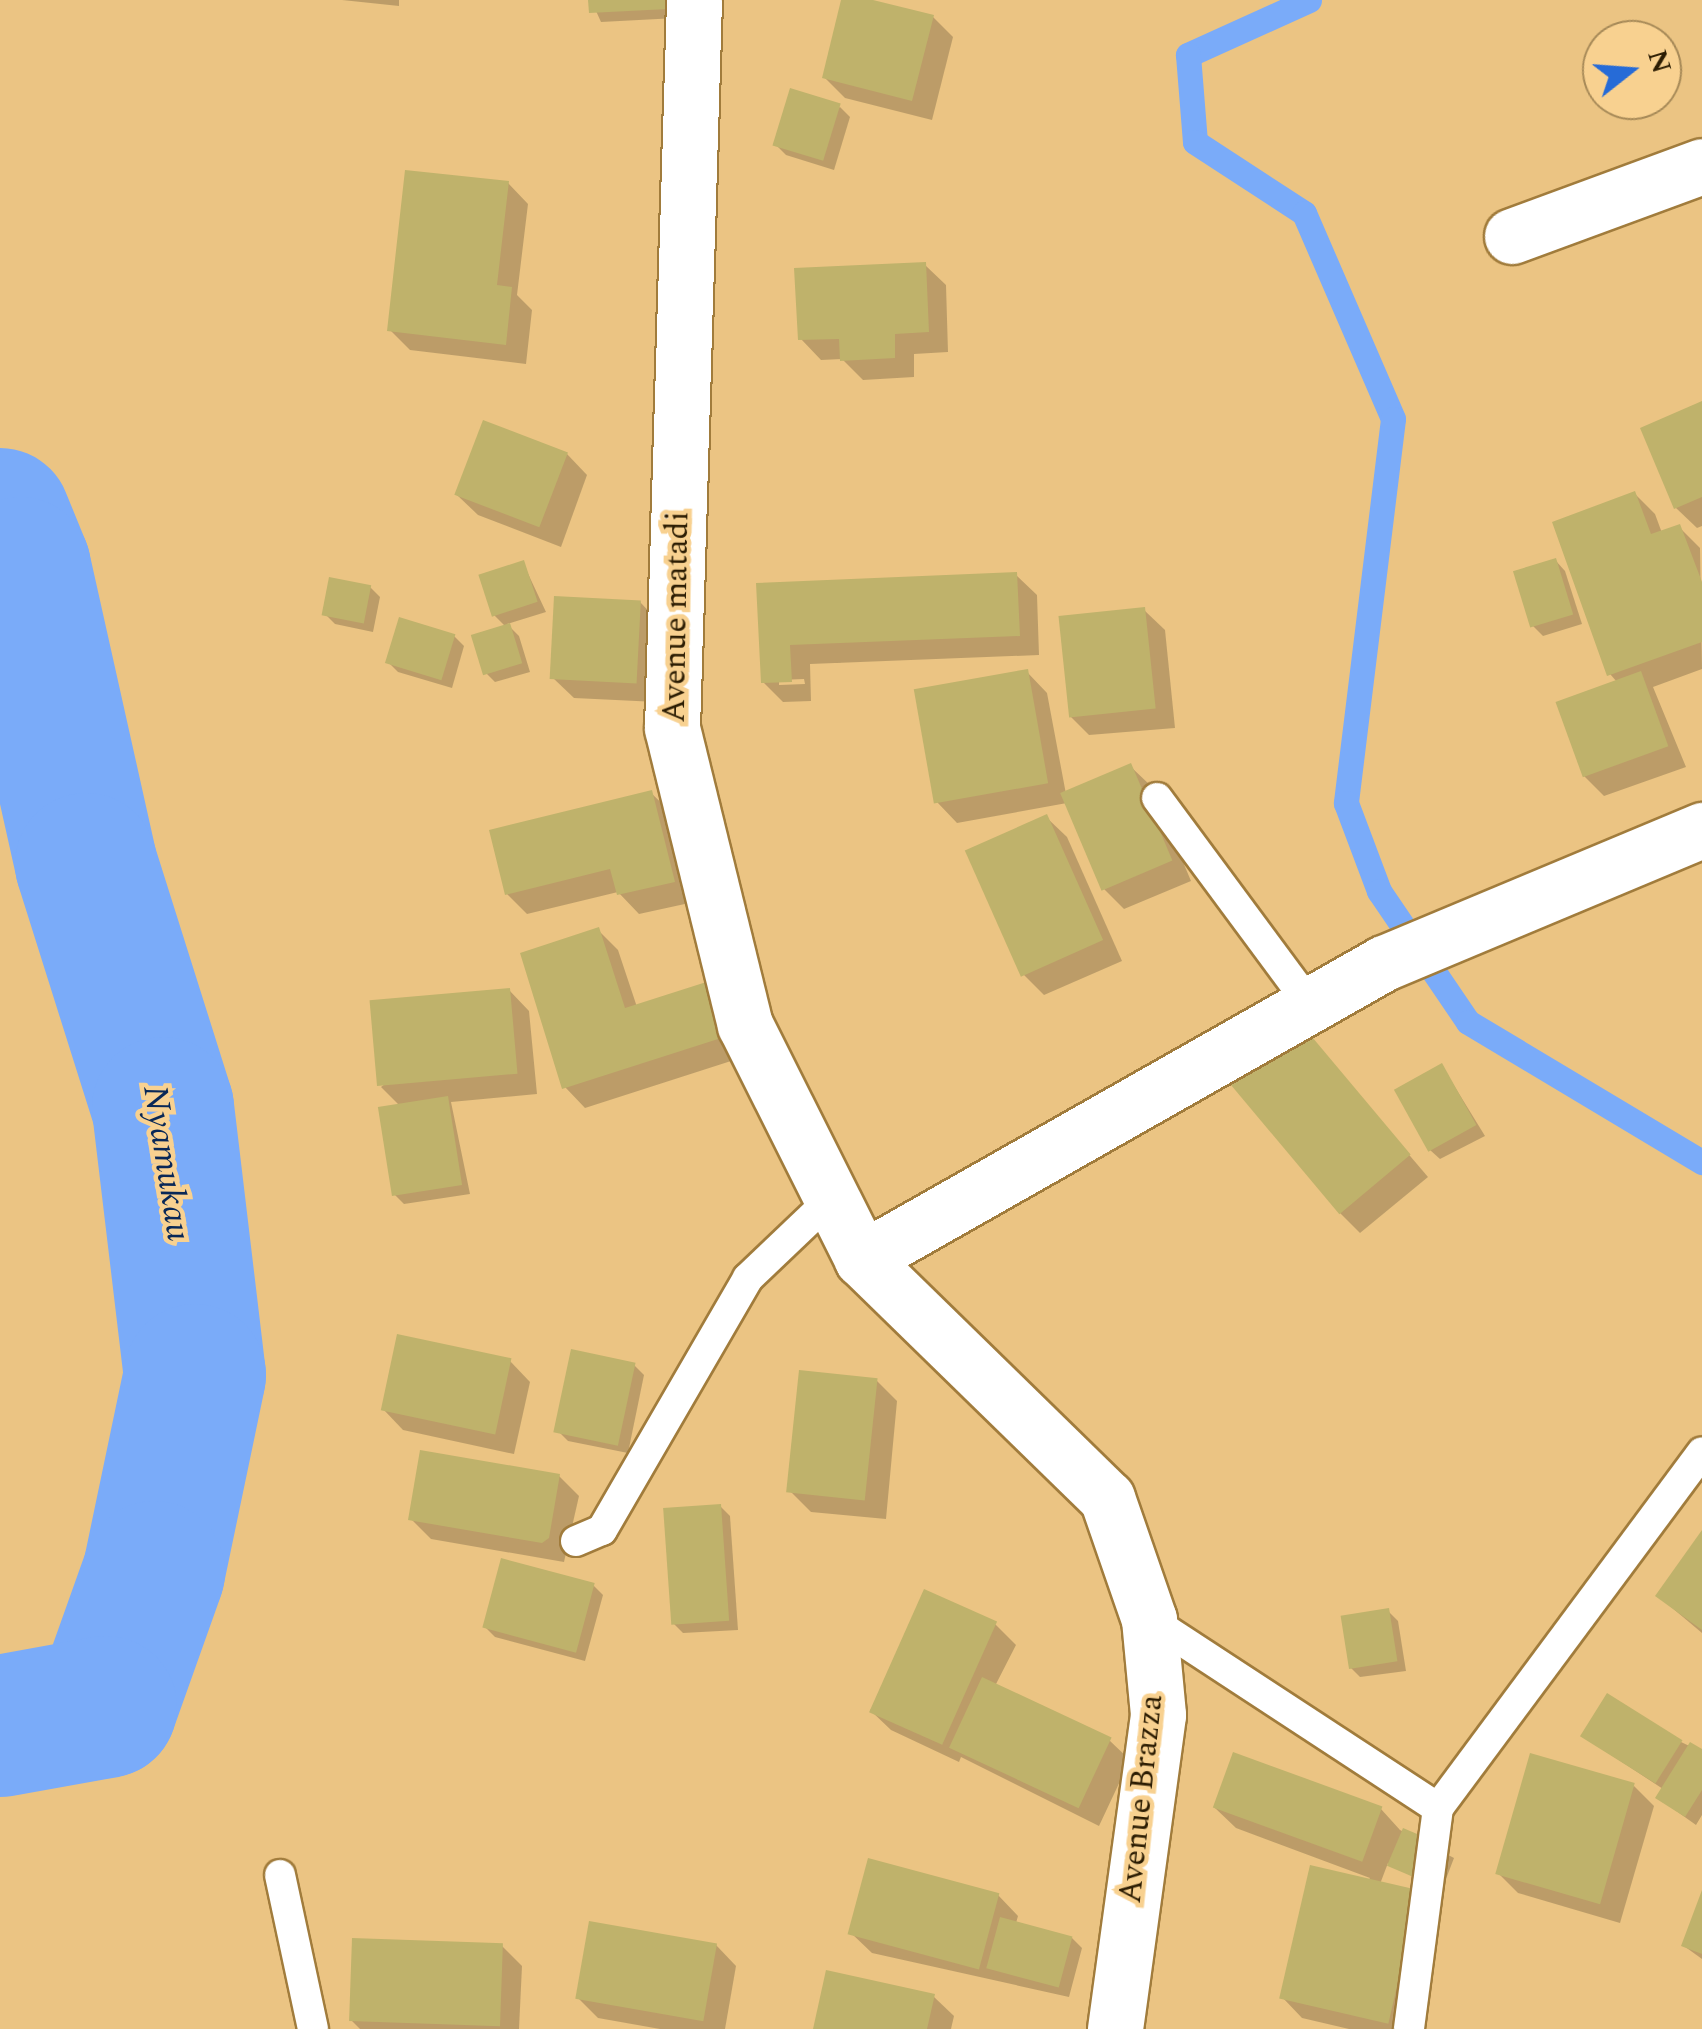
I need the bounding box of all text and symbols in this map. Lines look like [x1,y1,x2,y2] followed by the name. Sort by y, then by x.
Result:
[1582,20,1682,120] north arrow
[1635,44,1683,79] text: N
[656,511,698,723] street label: Avenue matadi
[133,1082,199,1244] water label: Nyamukau
[1112,1693,1172,1905] street label: Avenue Brazza

